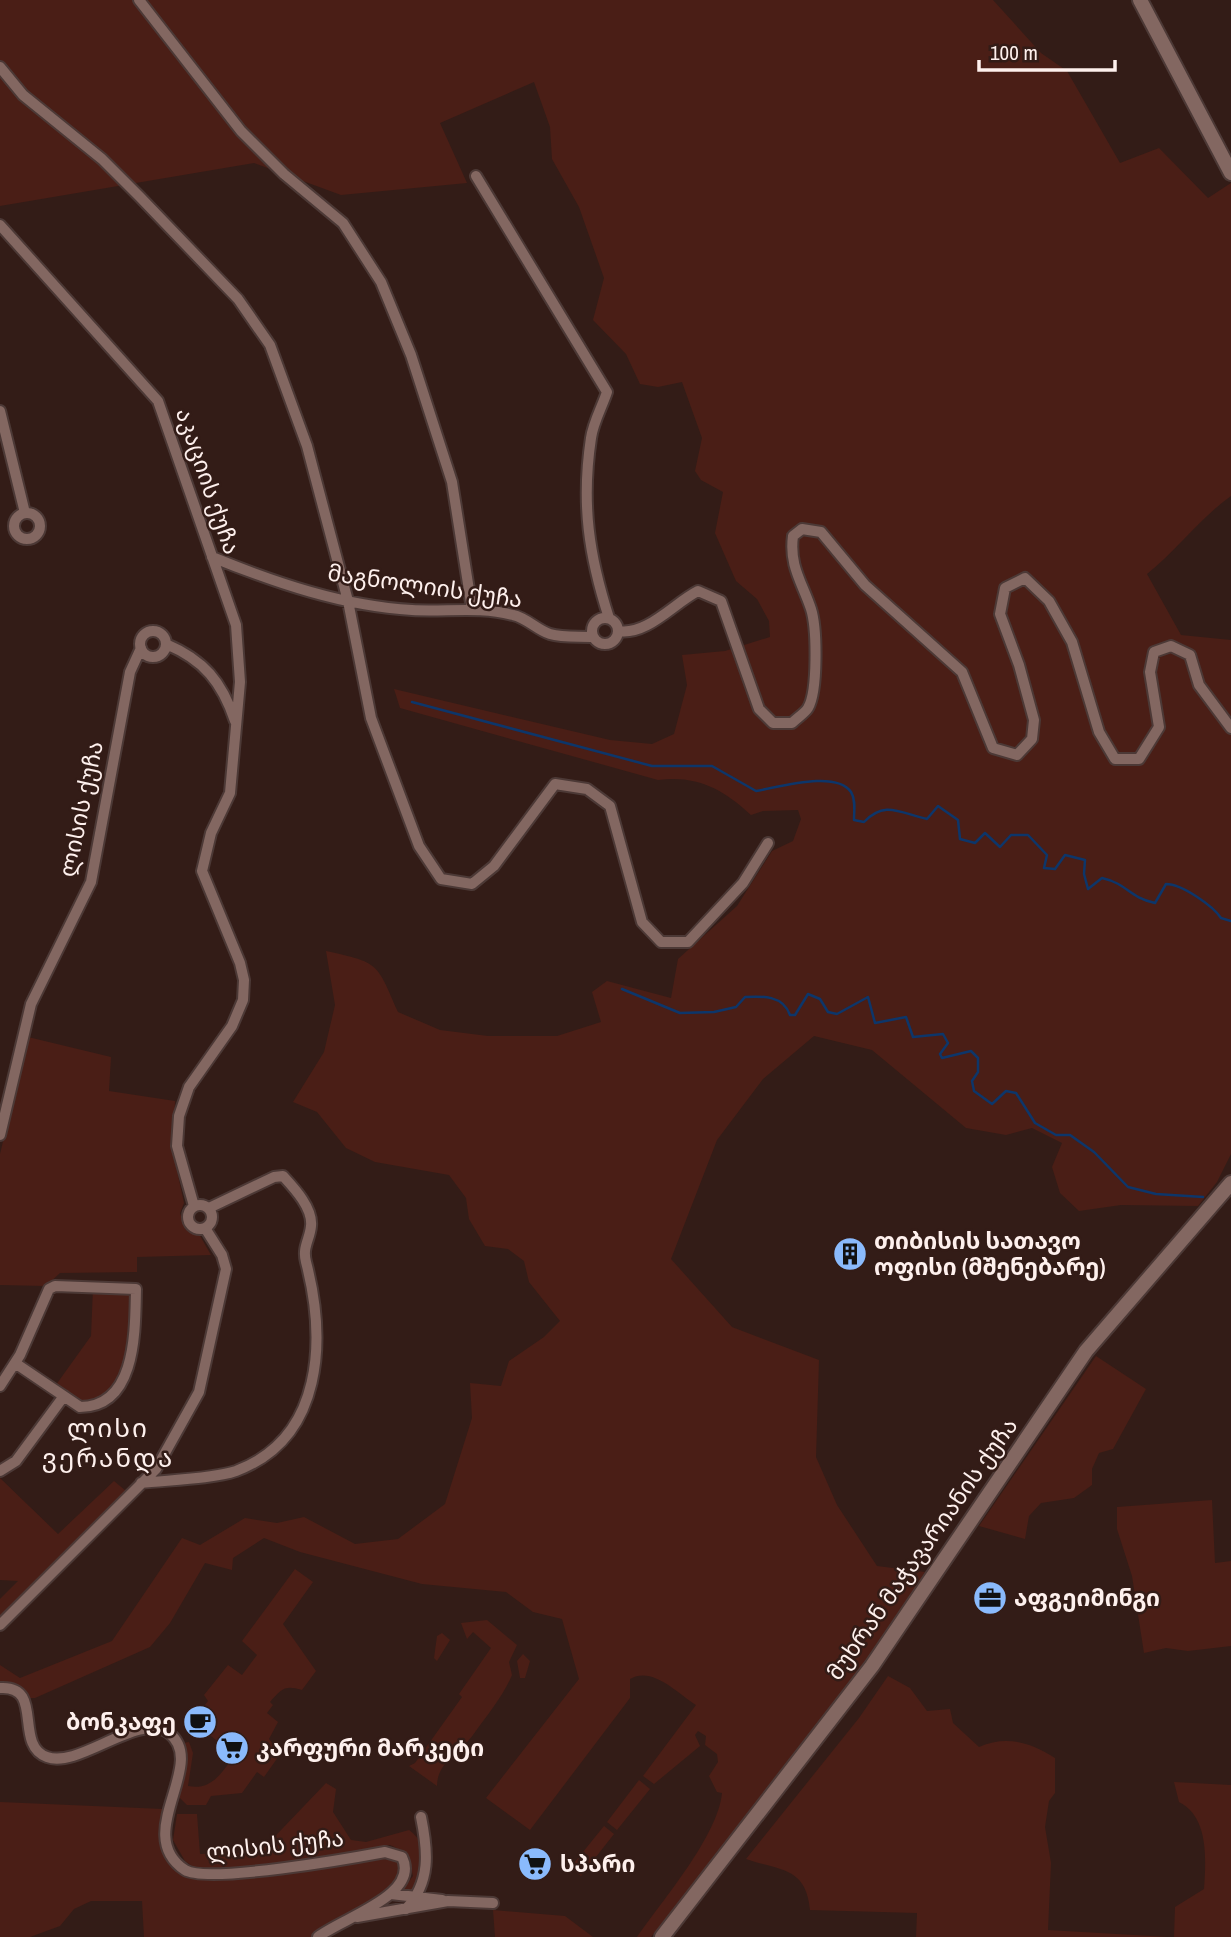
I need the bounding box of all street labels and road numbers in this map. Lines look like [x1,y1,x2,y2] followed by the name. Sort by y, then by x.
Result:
[169,404,248,558] street label: აკაციის ქუჩა
[326,557,524,614] street label: მაგნოლიის ქუჩა
[51,738,110,880] street label: ლისის ქუჩა
[819,1412,1024,1686] street label: მუხრან მაჭავარიანის ქუჩა
[205,1822,345,1867] street label: ლისის ქუჩა

